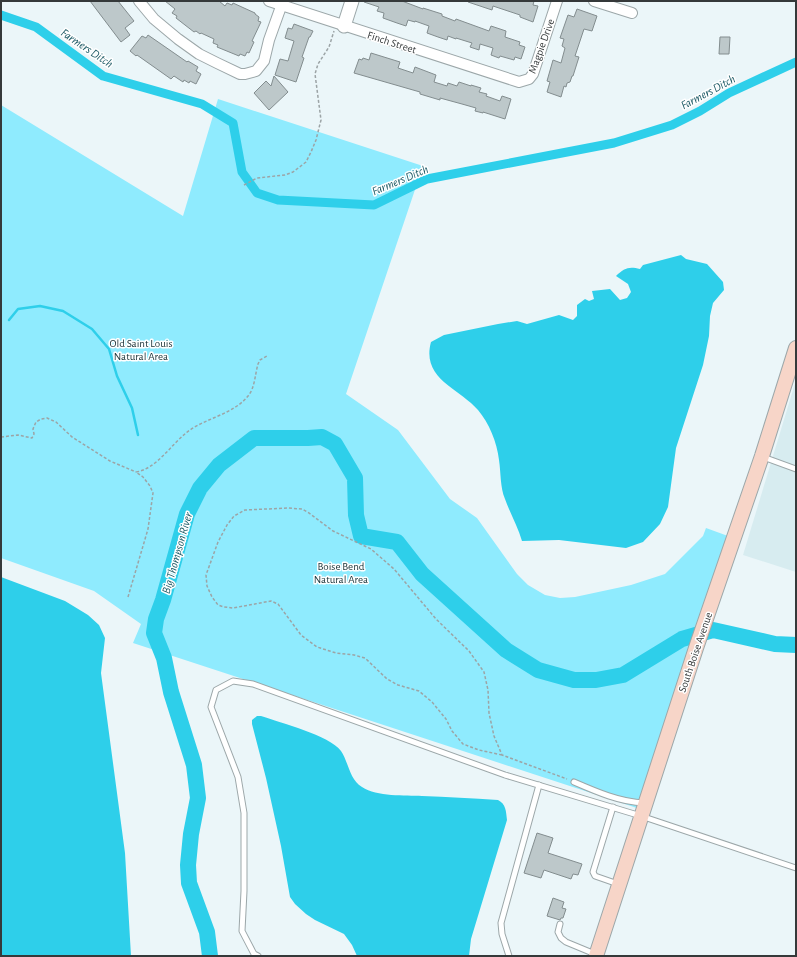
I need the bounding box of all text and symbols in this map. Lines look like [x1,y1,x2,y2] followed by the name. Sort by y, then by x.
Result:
[527,17,556,75] street label: Magpie Drive
[59,26,115,70] water label: Farmers Ditch
[366,29,418,56] street label: Finch Street
[679,73,737,111] water label: Farmers Ditch
[370,163,430,197] water label: Farmers Ditch
[109,338,173,362] park label: Old Saint Louis Natural Area
[160,510,196,595] water label: Big Thompson River
[314,561,368,585] park label: Boise Bend Natural Area
[677,611,714,694] street label: South Boise Avenue

